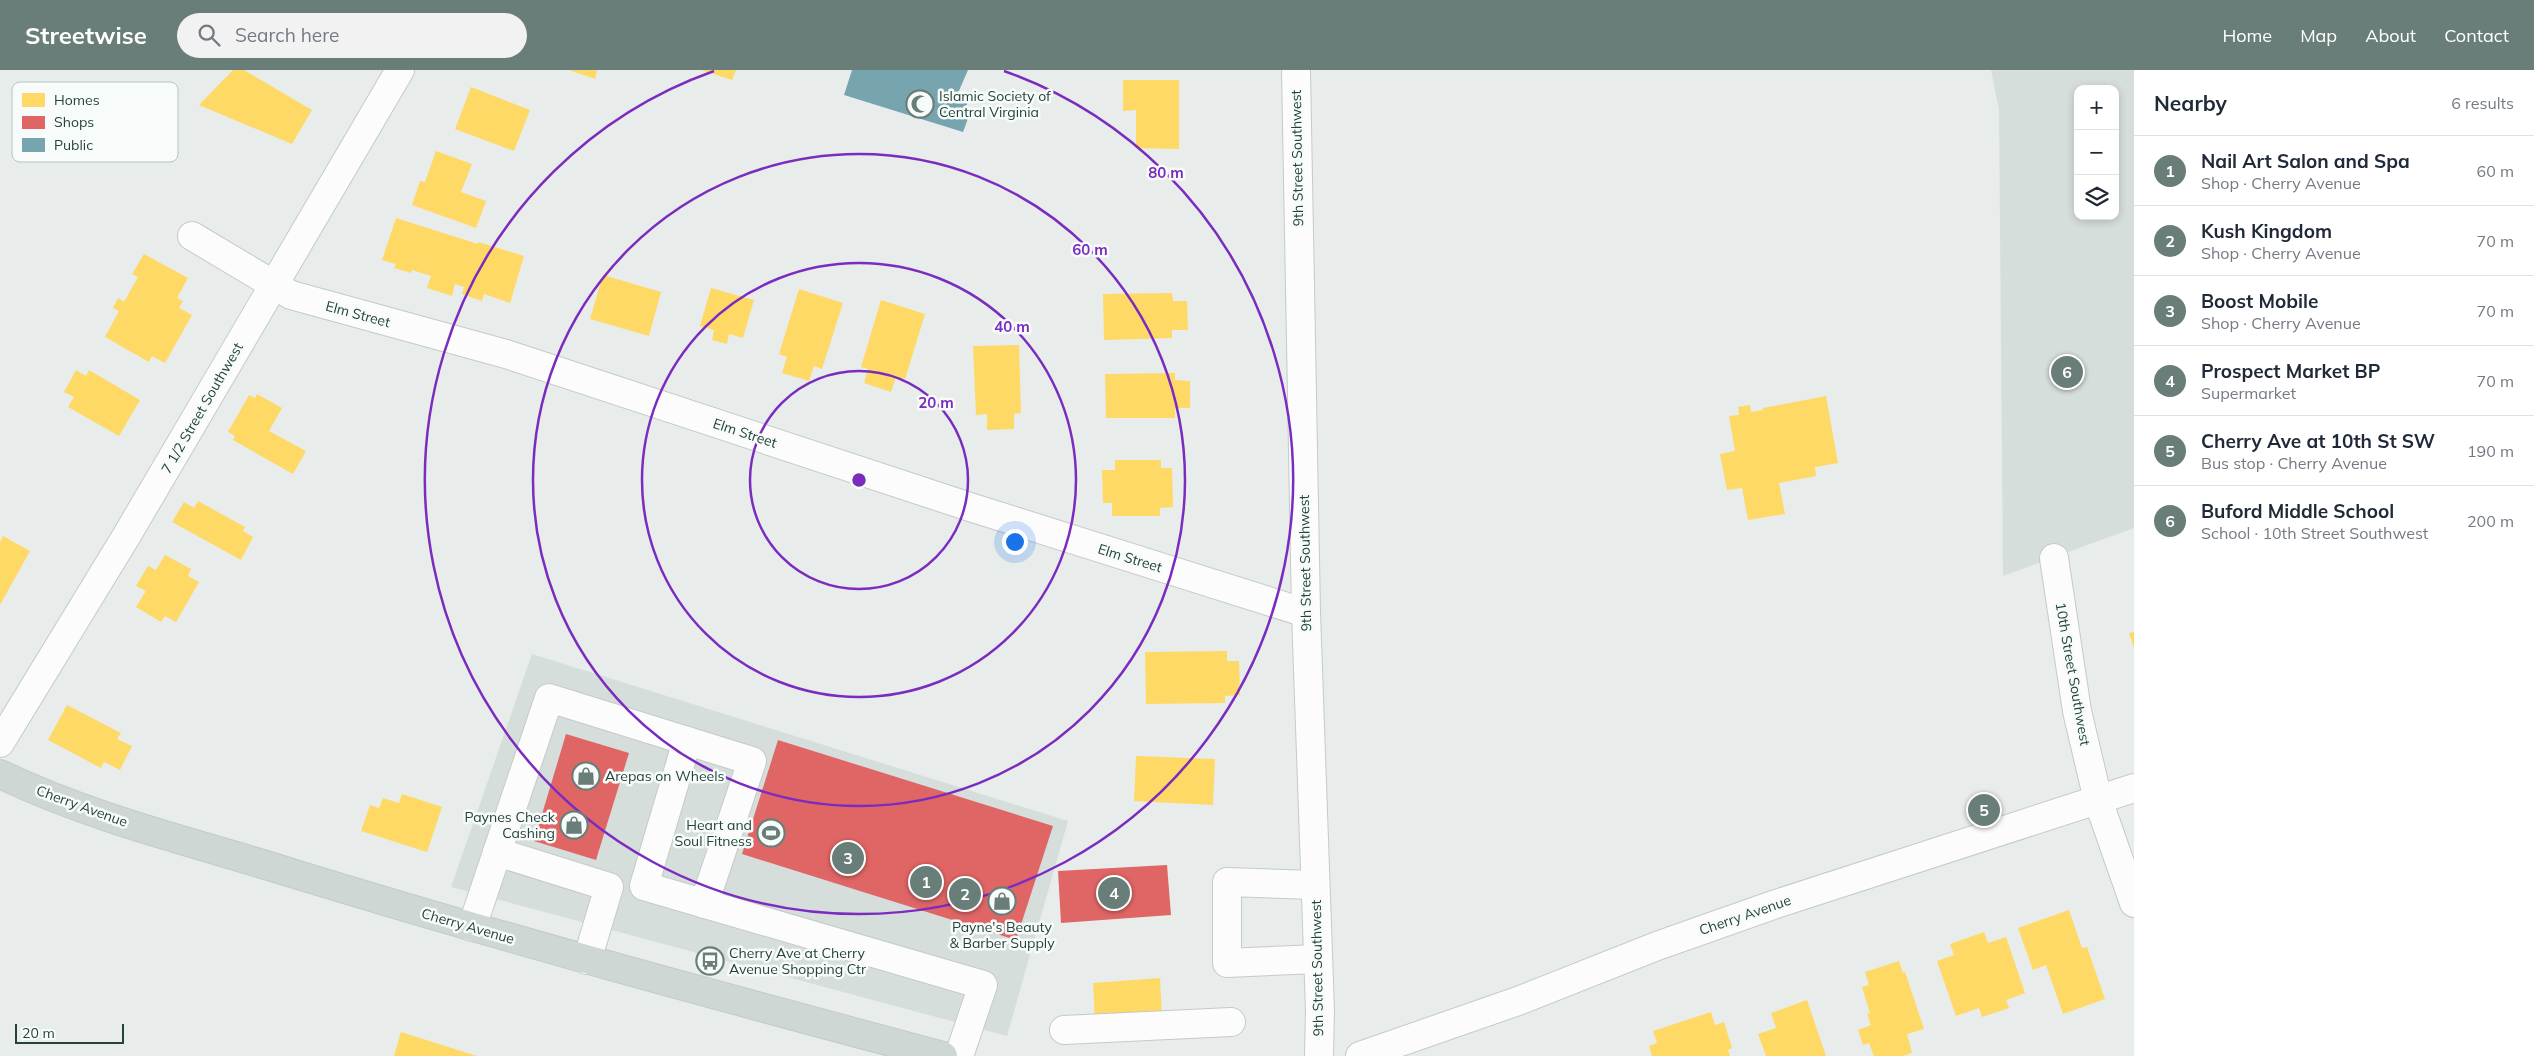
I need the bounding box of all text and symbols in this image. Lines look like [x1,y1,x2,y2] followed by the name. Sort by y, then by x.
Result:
[177,13,527,58] search box
[25,20,147,50] text: Streetwise
[195,21,223,49] icon: search
[235,23,339,47] text: Search here
[2222,24,2272,47] text: Home
[2300,24,2337,47] text: Map
[2365,24,2416,47] text: About
[2444,24,2509,47] text: Contact
[12,82,178,162] legend
[2074,85,2119,220] map controls
[2074,85,2119,130] button: +
[939,87,1051,121] place label: Islamic Society of Central Virginia
[905,89,935,119] mosque icon: Islamic Society of Central Virginia
[1287,89,1307,227] street label: 9th Street Southwest
[2154,90,2227,116] text: Nearby
[54,91,100,109] text: Homes
[2451,93,2514,113] text: 6 results
[54,113,94,131] text: Shops
[2074,130,2119,175] button: −
[54,136,93,154] text: Public
[2201,149,2410,173] text: Nail Art Salon and Spa
[2165,161,2175,181] text: 1
[2477,161,2514,181] text: 60 m
[1148,163,1184,182] text: 80 m
[2201,173,2361,193] text: Shop · Cherry Avenue
[2074,175,2119,220] button: layers
[2201,219,2332,243] text: Kush Kingdom
[2165,231,2175,251] text: 2
[2477,231,2514,251] text: 70 m
[1072,240,1108,259] text: 60 m
[2201,243,2361,263] text: Shop · Cherry Avenue
[2201,289,2318,313] text: Boost Mobile
[324,297,392,331] street label: Elm Street
[2165,301,2175,321] text: 3
[2477,301,2514,321] text: 70 m
[2201,313,2361,333] text: Shop · Cherry Avenue
[994,317,1030,336] text: 40 m
[157,339,247,477] street label: 7 1/2 Street Southwest
[2051,353,2083,391] pin: 6
[2201,359,2380,383] text: Prospect Market BP
[2165,371,2175,391] text: 4
[2477,371,2514,391] text: 70 m
[2201,383,2296,403] text: Supermarket
[918,393,954,412] text: 20 m
[711,414,779,452] street label: Elm Street
[2201,429,2435,453] text: Cherry Ave at 10th St SW
[2165,441,2175,461] text: 5
[2467,441,2514,461] text: 190 m
[2201,453,2387,473] text: Bus stop · Cherry Avenue
[850,471,868,489] centre of rings
[1295,494,1315,632] street label: 9th Street Southwest
[2201,499,2394,523] text: Buford Middle School
[2165,511,2175,531] text: 6
[2467,511,2514,531] text: 200 m
[2201,523,2428,543] text: School · 10th Street Southwest
[1002,529,1028,555] your location
[1096,540,1164,576] street label: Elm Street
[2052,601,2094,747] street label: 10th Street Southwest
[571,761,601,791] shop icon: Arepas on Wheels
[605,767,724,785] place label: Arepas on Wheels
[34,781,130,831] street label: Cherry Avenue
[1968,791,2000,829] pin: 5
[465,808,556,842] place label: Paynes Check Cashing
[559,810,589,840] shop icon: Paynes Check Cashing
[674,816,752,850] place label: Heart and Soul Fitness
[756,818,786,848] sports icon: Heart and Soul Fitness
[832,839,864,877] pin: 3
[910,863,942,901] pin: 1
[1098,874,1130,912] pin: 4
[949,875,981,913] pin: 2
[987,886,1017,916] shop icon: Payne's Beauty & Barber Supply
[1697,891,1793,939] street label: Cherry Avenue
[1307,899,1327,1037] street label: 9th Street Southwest
[419,904,517,948] street label: Cherry Avenue
[949,918,1055,952] place label: Payne's Beauty & Barber Supply
[729,944,867,978] place label: Cherry Ave at Cherry Avenue Shopping Ctr
[695,946,725,976] bus stop icon: Cherry Ave at Cherry Avenue Shopping Ctr
[15,1021,124,1044] scale bar
[22,1024,55,1042] text: 20 m

